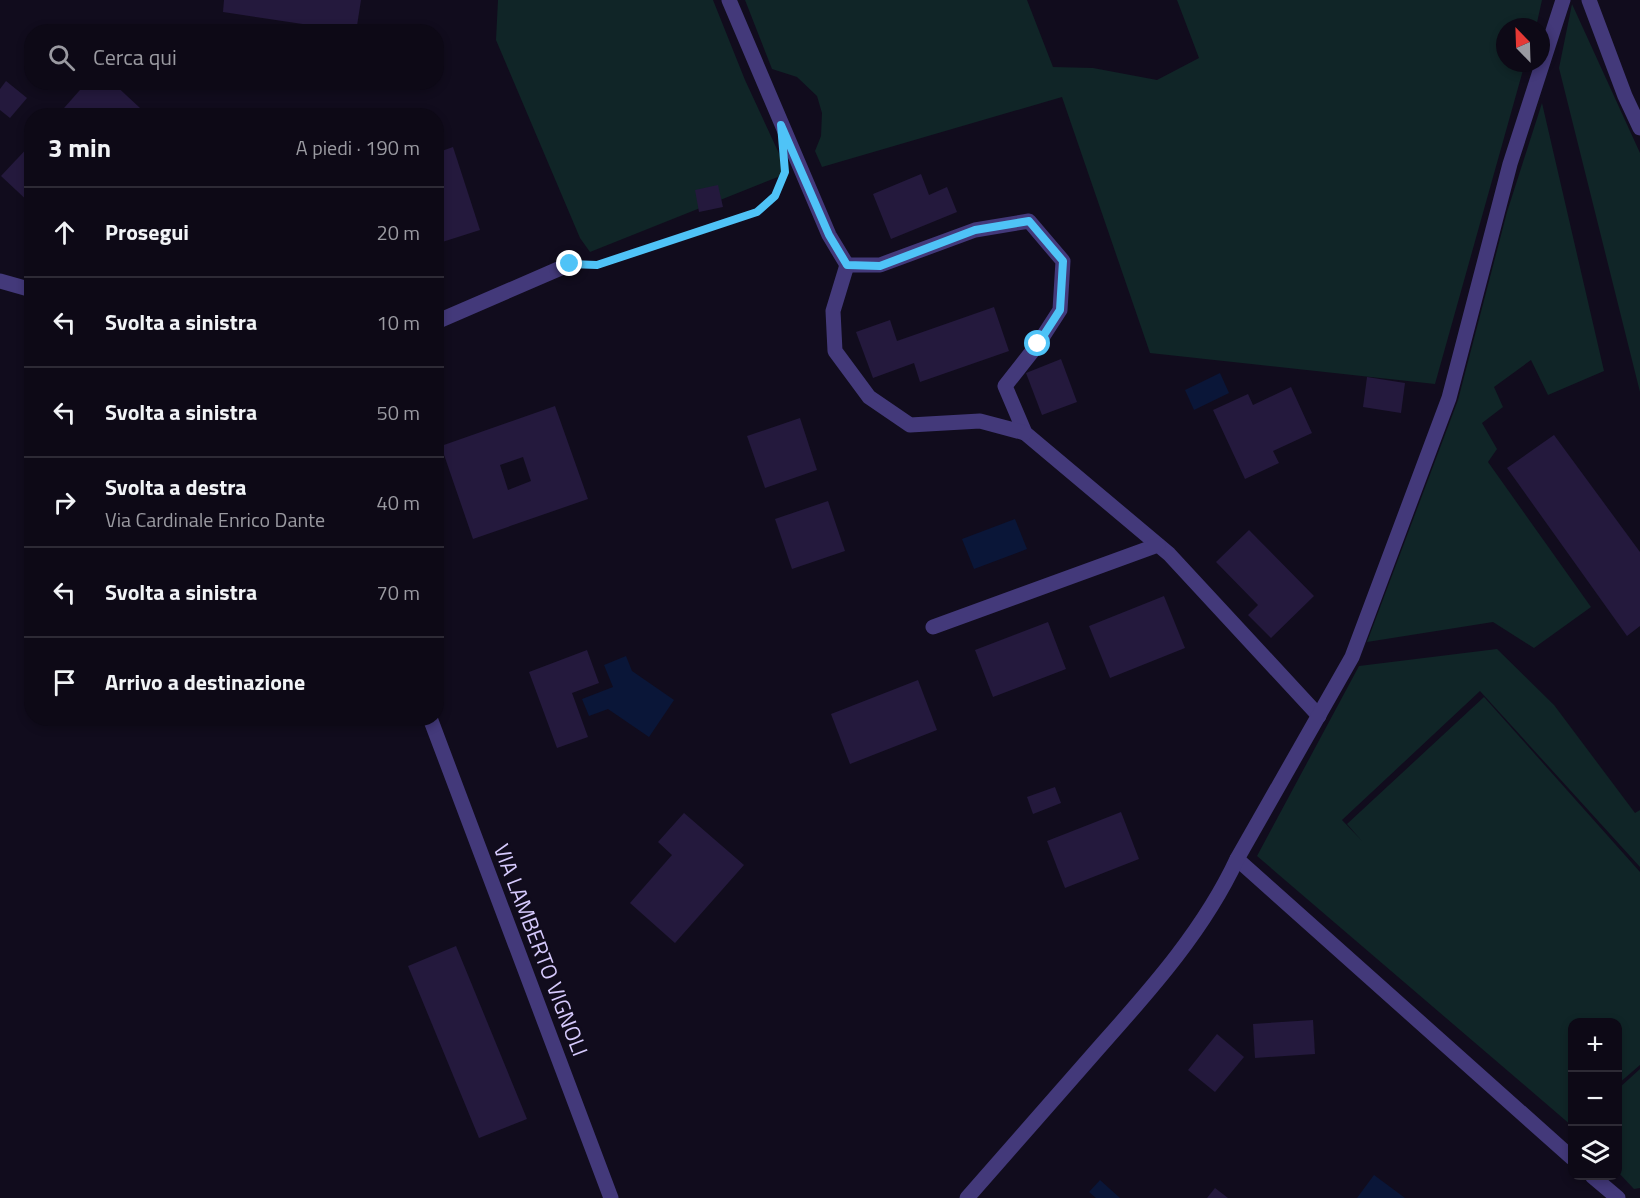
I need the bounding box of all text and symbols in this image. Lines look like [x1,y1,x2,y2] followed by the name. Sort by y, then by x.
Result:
[1496,18,1550,72] north arrow
[24,24,444,90] search box
[93,40,177,74] text: Cerca qui
[45,41,78,74] icon: search
[48,128,111,167] text: 3 min
[296,132,420,163] text: A piedi · 190 m
[105,215,189,249] text: Prosegui
[48,216,81,249] icon: ahead
[376,217,420,248] text: 20 m
[556,250,582,276] route end
[105,305,257,339] text: Svolta a sinistra
[48,306,81,339] icon: left
[376,307,420,338] text: 10 m
[1024,330,1050,356] route start
[105,395,257,429] text: Svolta a sinistra
[48,396,81,429] icon: left
[376,397,420,428] text: 50 m
[105,470,247,504] text: Svolta a destra
[48,486,81,519] icon: right
[376,487,420,518] text: 40 m
[105,504,325,535] text: Via Cardinale Enrico Dante
[105,575,257,609] text: Svolta a sinistra
[48,576,81,609] icon: left
[376,577,420,608] text: 70 m
[105,665,305,699] text: Arrivo a destinazione
[48,666,81,699] icon: arrive
[485,839,597,1061] street label: VIA LAMBERTO VIGNOLI
[1568,1018,1622,1180] map controls
[1568,1018,1622,1072] button: +
[1568,1072,1622,1126] button: −
[1568,1126,1622,1180] button: layers

